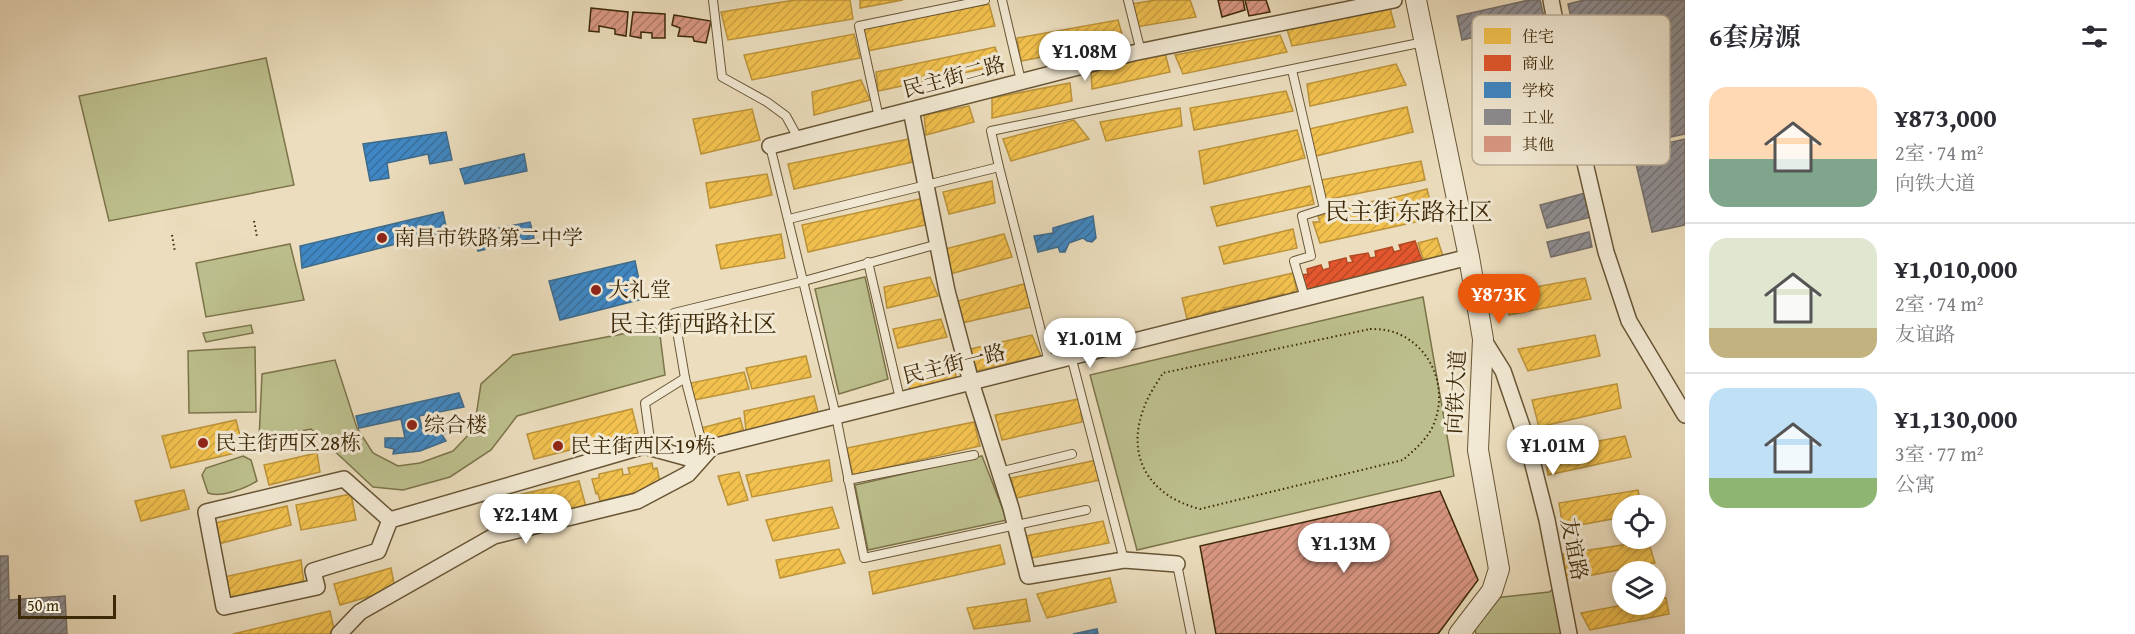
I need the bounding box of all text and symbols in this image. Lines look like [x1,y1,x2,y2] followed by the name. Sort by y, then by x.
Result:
[1472,15,1670,165] legend
[1709,17,1800,56] text: 6套房源
[2078,20,2111,53] icon: filters
[1522,24,1554,48] text: 住宅
[1036,31,1134,82] pin: ¥1.08M
[1053,36,1117,65] text: ¥1.08M
[899,48,1009,105] street label: 民主街二路
[1522,51,1554,75] text: 商业
[1522,78,1554,102] text: 学校
[1895,98,1997,137] text: ¥873,000
[1522,105,1554,129] text: 工业
[1757,111,1829,183] icon: home
[1522,132,1554,156] text: 其他
[1895,138,1984,167] text: 2室 · 74 m²
[1895,168,1975,197] text: 向铁大道
[1325,194,1493,229] district label: 民主街东路社区
[394,222,583,253] place label: 南昌市铁路第二中学
[375,231,389,245] marker: 南昌市铁路第二中学
[1895,249,2017,288] text: ¥1,010,000
[1757,262,1829,334] icon: home
[608,274,671,305] place label: 大礼堂
[1457,274,1541,325] pin: ¥873K
[1472,279,1526,308] text: ¥873K
[589,283,603,297] marker: 大礼堂
[1895,289,1984,318] text: 2室 · 74 m²
[609,306,777,341] district label: 民主街西路社区
[1041,318,1139,369] pin: ¥1.01M
[1895,319,1955,348] text: 友谊路
[1058,323,1122,352] text: ¥1.01M
[899,336,1009,391] street label: 民主街一路
[1438,349,1473,435] street label: 向铁大道
[1895,399,2017,438] text: ¥1,130,000
[424,409,487,440] place label: 综合楼
[1757,412,1829,484] icon: home
[405,418,419,432] marker: 综合楼
[1504,425,1602,476] pin: ¥1.01M
[215,427,361,458] place label: 民主街西区28栋
[570,430,716,461] place label: 民主街西区19栋
[1521,430,1585,459] text: ¥1.01M
[196,436,210,450] marker: 民主街西区28栋
[551,439,565,453] marker: 民主街西区19栋
[1895,439,1984,468] text: 3室 · 77 m²
[1895,469,1935,498] text: 公寓
[477,494,575,545] pin: ¥2.14M
[1612,495,1666,615] map controls
[1612,495,1666,549] button: locate
[494,499,558,528] text: ¥2.14M
[1553,515,1596,583] street label: 友谊路
[1295,523,1393,574] pin: ¥1.13M
[1312,528,1376,557] text: ¥1.13M
[1612,561,1666,615] button: layers
[18,592,116,620] scale bar
[27,593,59,617] text: 50 m

